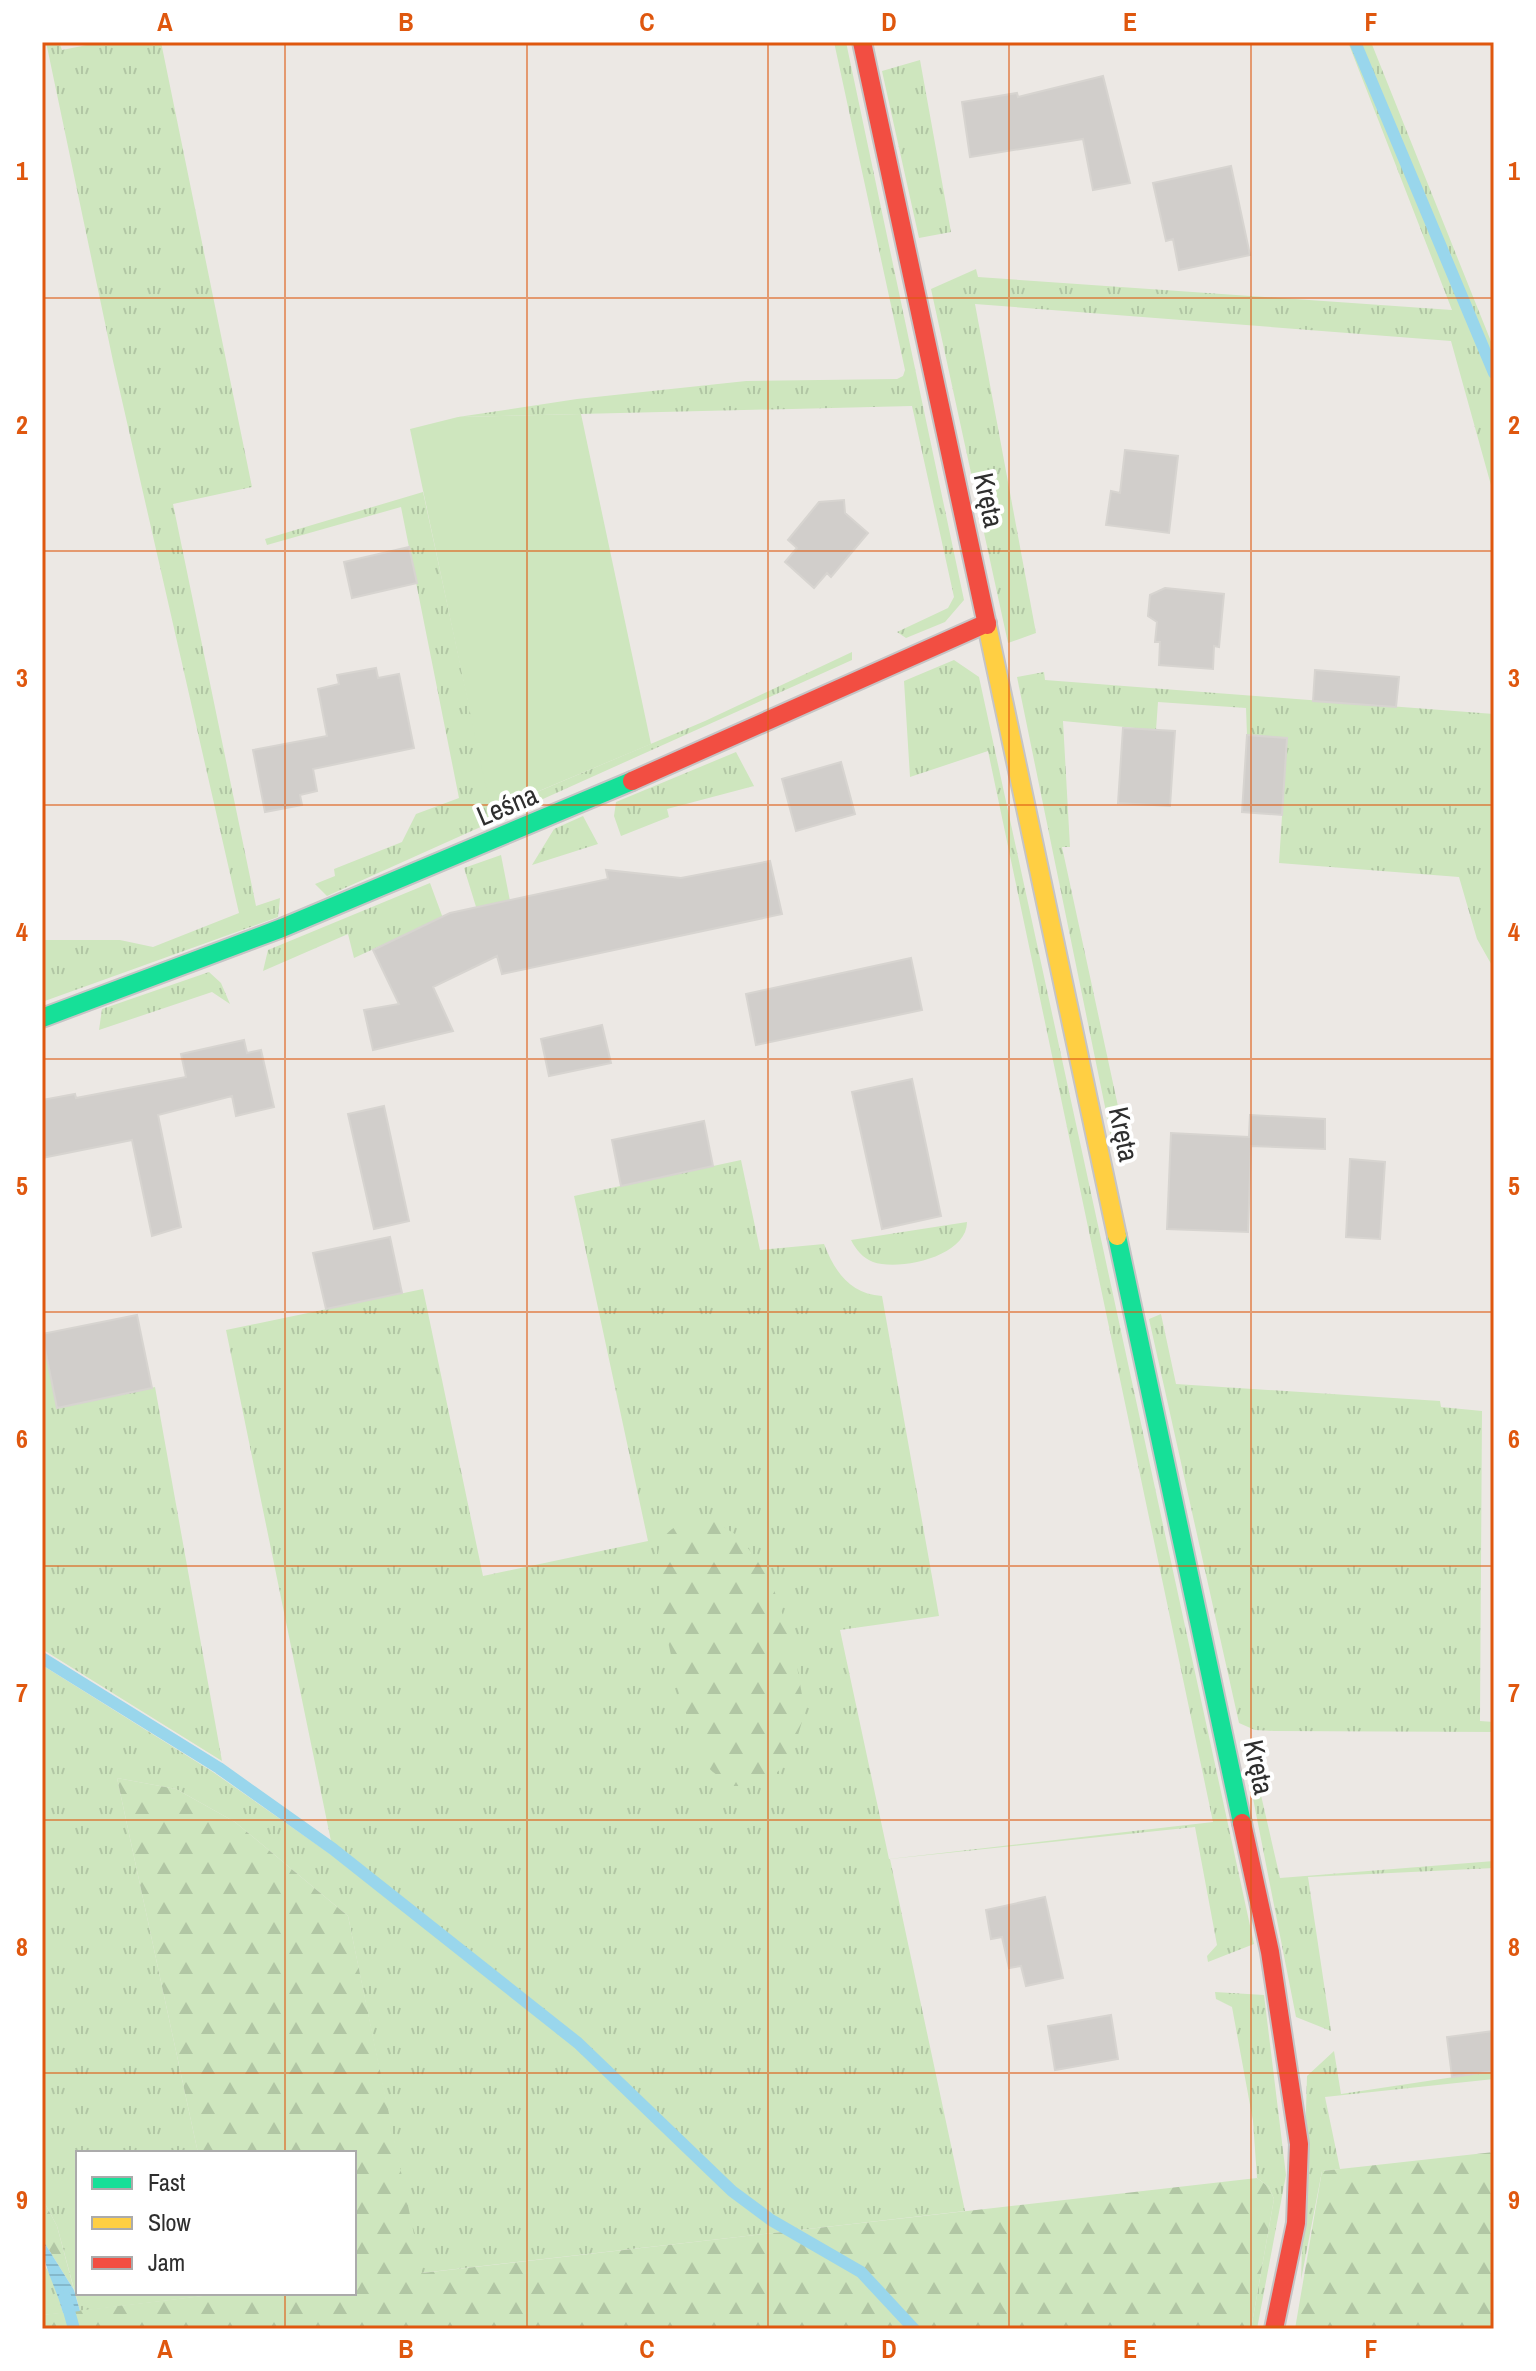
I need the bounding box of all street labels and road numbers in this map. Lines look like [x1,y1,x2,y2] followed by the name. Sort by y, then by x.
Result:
[965,469,1013,531] street label: Kręta
[471,775,543,835] street label: Leśna
[1100,1103,1148,1165] street label: Kręta
[1235,1736,1283,1798] street label: Kręta

